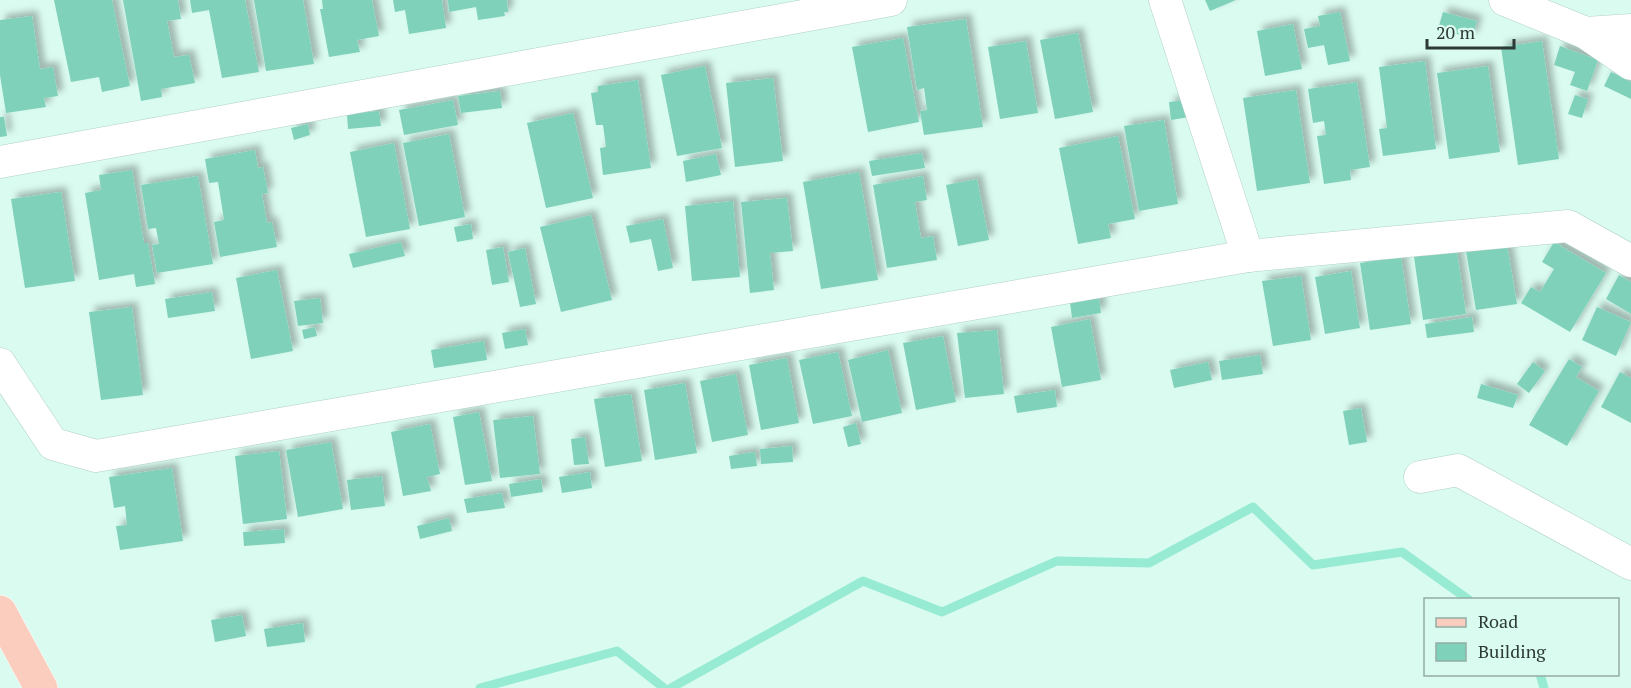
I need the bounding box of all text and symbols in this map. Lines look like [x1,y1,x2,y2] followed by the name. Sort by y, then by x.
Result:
[1427,12,1514,50] scale bar
[1436,20,1476,44] text: 20 m
[1424,598,1619,676] legend
[1478,609,1518,633] text: Road
[1478,639,1546,663] text: Building

